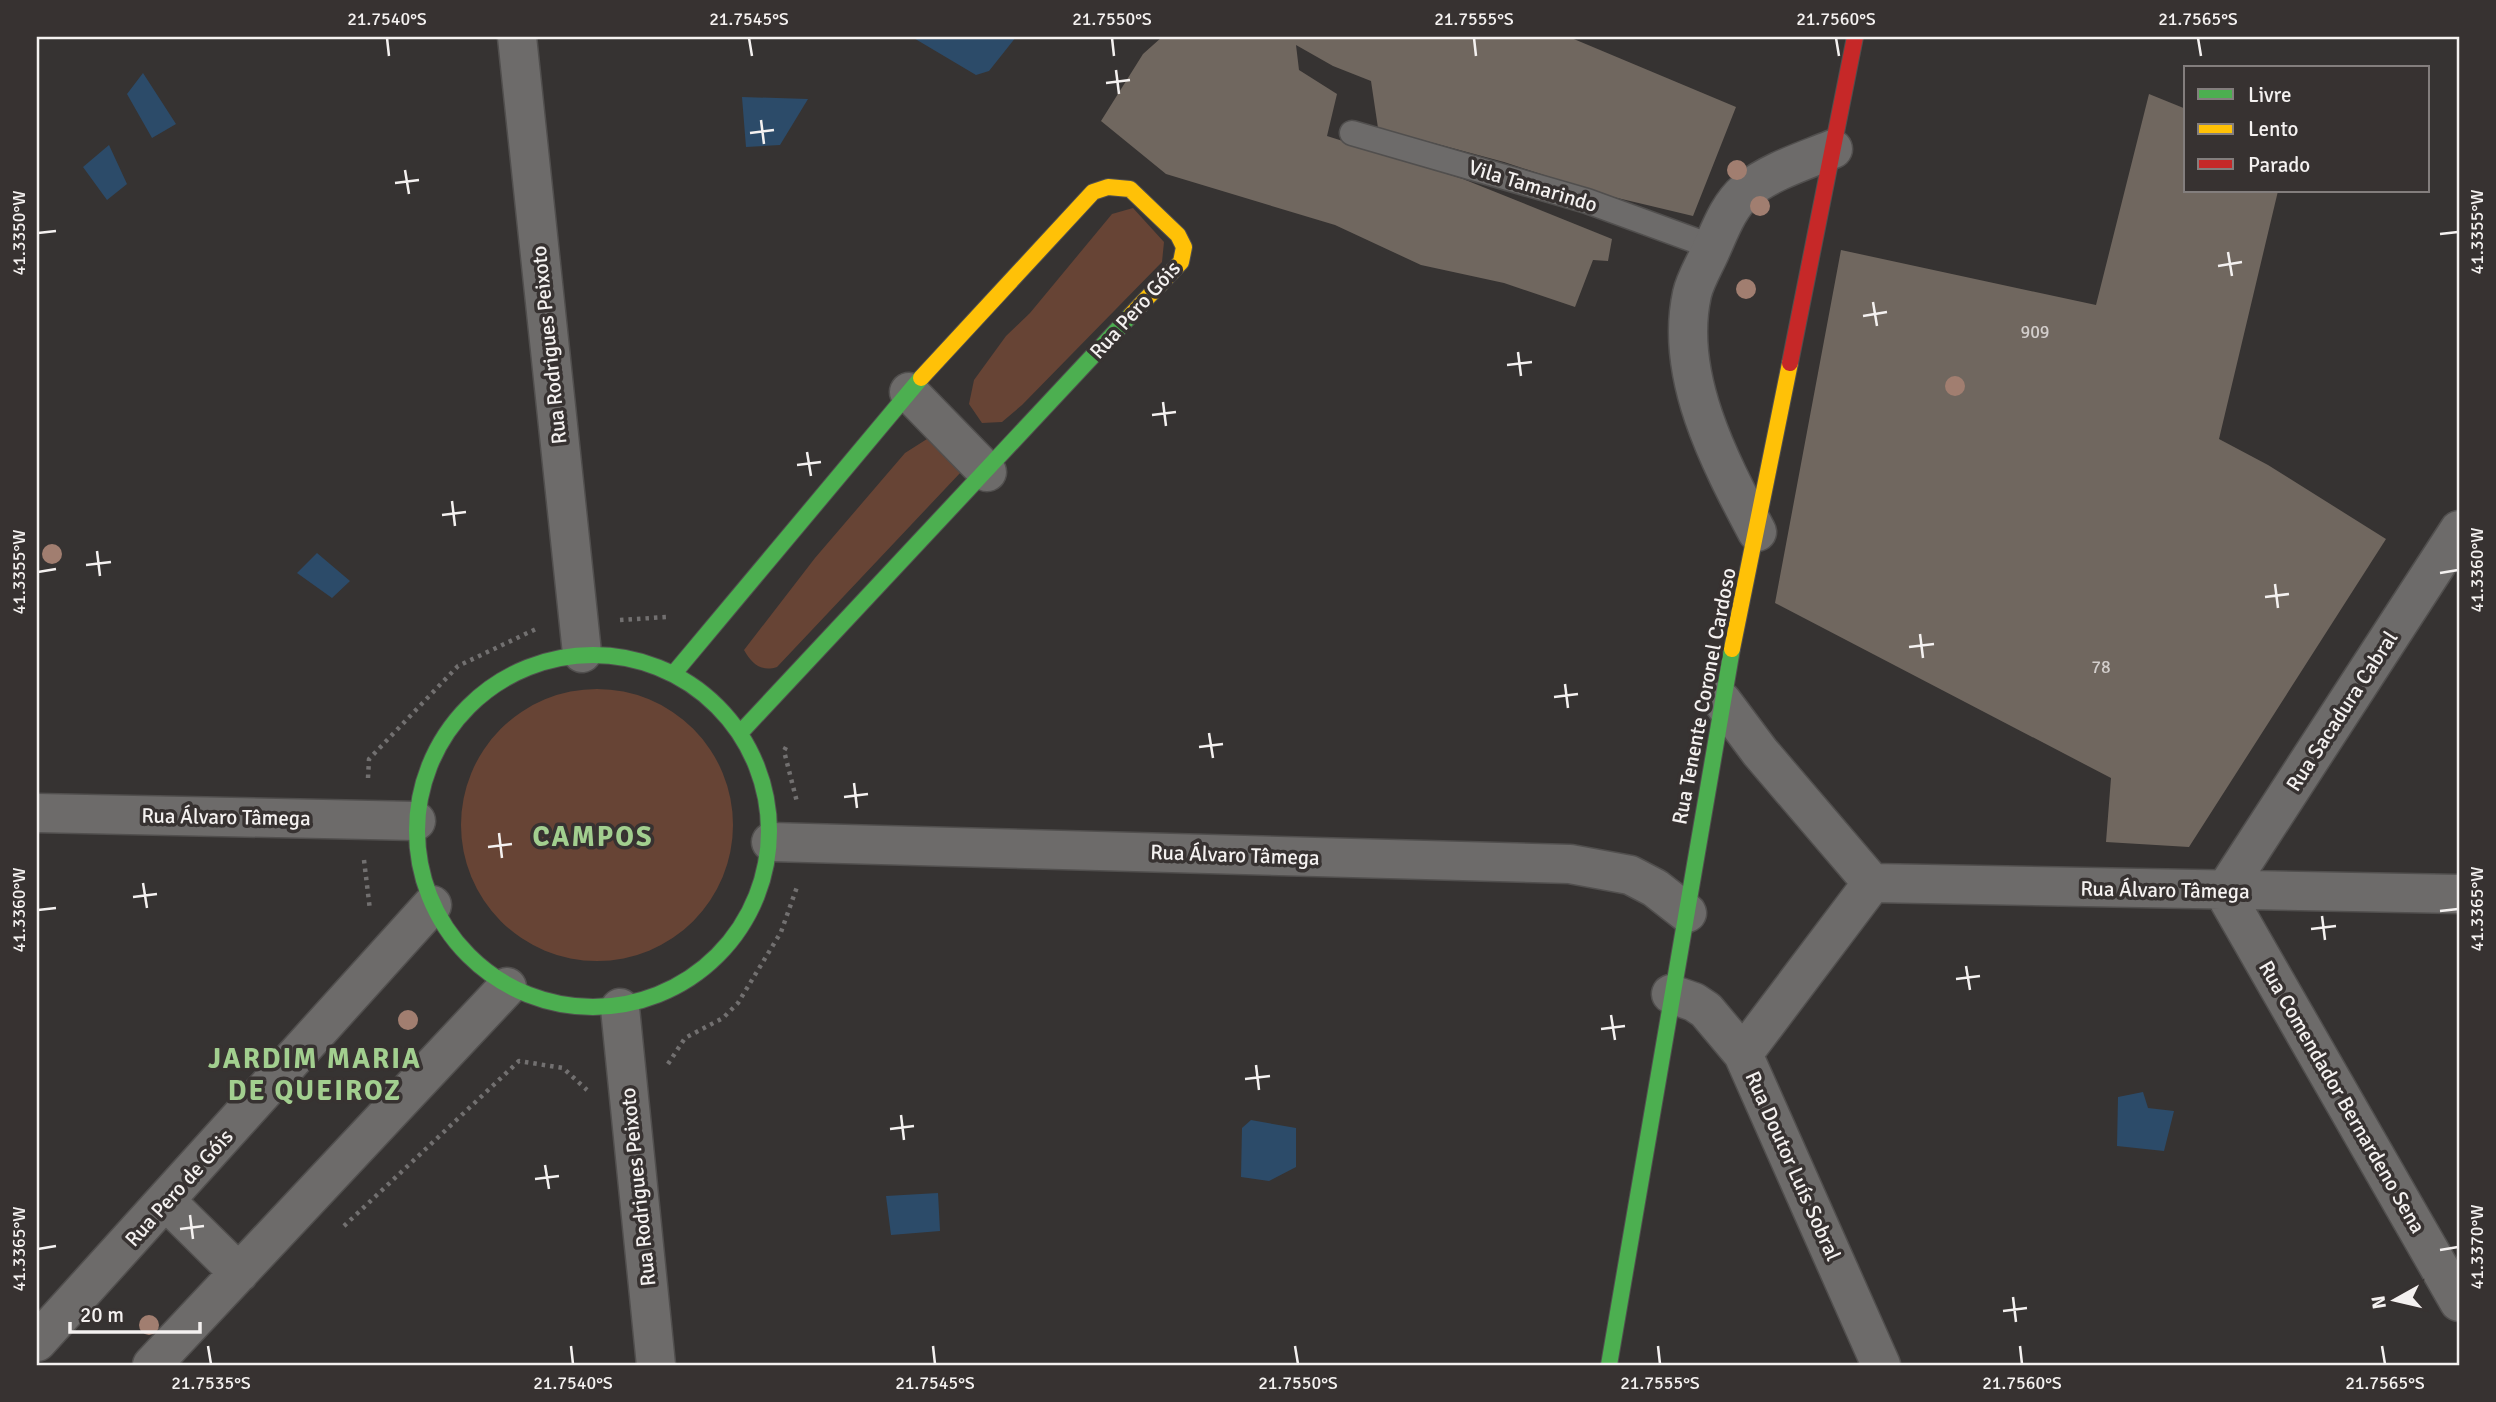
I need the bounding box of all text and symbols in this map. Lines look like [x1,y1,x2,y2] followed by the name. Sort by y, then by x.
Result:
[347,8,427,30] text: 21.7540°S
[709,8,789,30] text: 21.7545°S
[1072,8,1152,30] text: 21.7550°S
[1434,8,1514,30] text: 21.7555°S
[1796,8,1876,30] text: 21.7560°S
[2158,8,2238,30] text: 21.7565°S
[2184,66,2430,192] legend
[2248,82,2291,108] text: Livre
[2248,116,2298,142] text: Lento
[2248,152,2310,178] text: Parado
[1465,154,1601,218] street label: Vila Tamarindo
[2466,189,2488,275] text: 41.3355°W
[8,190,30,276] text: 41.3350°W
[526,244,572,446] street label: Rua Rodrigues Peixoto
[1084,256,1186,364] street label: Rua Pero Góis
[2020,321,2050,343] house number: 909
[2466,527,2488,613] text: 41.3360°W
[8,529,30,615] text: 41.3355°W
[1666,565,1742,827] street label: Rua Tenente Coronel Cardoso
[2281,626,2403,796] street label: Rua Sacadura Cabral
[2091,656,2111,678] house number: 78
[141,803,311,831] street label: Rua Álvaro Tâmega
[532,820,654,854] district label: CAMPOS
[1150,839,1320,871] street label: Rua Álvaro Tâmega
[2466,866,2488,952] text: 41.3365°W
[8,867,30,953] text: 41.3360°W
[2080,876,2250,904] street label: Rua Álvaro Tâmega
[2253,956,2431,1238] street label: Rua Comendador Bernardeno Sena
[208,1042,422,1108] district label: JARDIM MARIA DE QUEIROZ
[1739,1067,1847,1265] street label: Rua Doutor Luís Sobral
[615,1086,661,1288] street label: Rua Rodrigues Peixoto
[119,1124,239,1252] street label: Rua Pero de Góis
[2466,1204,2488,1290] text: 41.3370°W
[8,1206,30,1292] text: 41.3365°W
[2360,1266,2430,1336] north arrow
[70,1290,200,1334] scale bar
[2366,1294,2392,1310] text: N
[80,1302,124,1328] text: 20 m
[171,1372,251,1394] text: 21.7535°S
[533,1372,613,1394] text: 21.7540°S
[895,1372,975,1394] text: 21.7545°S
[1258,1372,1338,1394] text: 21.7550°S
[1620,1372,1700,1394] text: 21.7555°S
[1982,1372,2062,1394] text: 21.7560°S
[2345,1372,2425,1394] text: 21.7565°S

